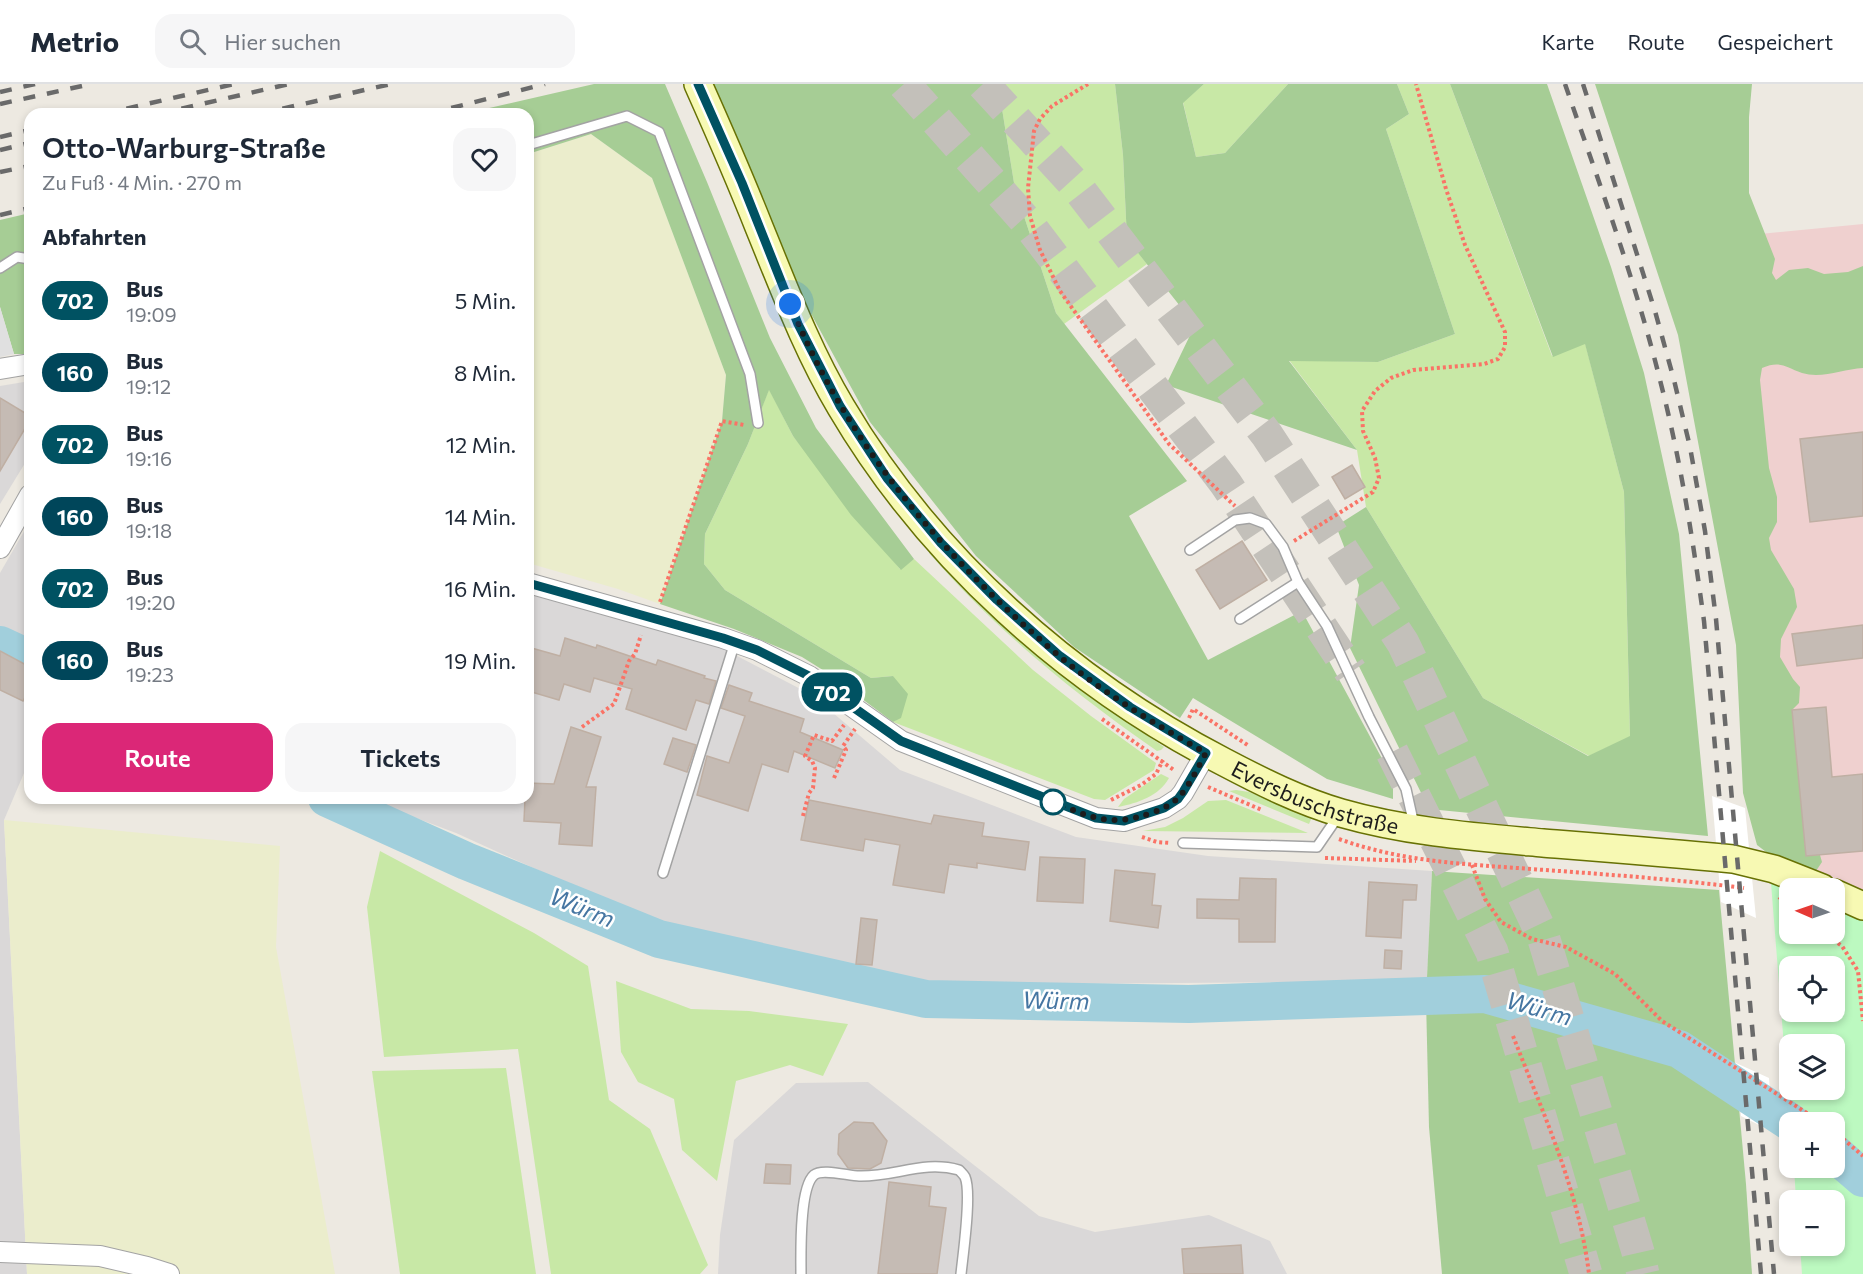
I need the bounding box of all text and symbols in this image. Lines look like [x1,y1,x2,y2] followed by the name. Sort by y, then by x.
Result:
[155,14,575,68] search box
[30,24,119,58] text: Metrio
[176,25,209,58] icon: search
[224,28,341,55] text: Hier suchen
[1541,29,1594,54] text: Karte
[1627,29,1685,54] text: Route
[1718,29,1833,54] text: Gespeichert
[453,128,516,191] button: heart
[42,130,326,164] text: Otto-Warburg-Straße
[42,170,242,194] text: Zu Fuß · 4 Min. · 270 m
[42,223,146,250] text: Abfahrten
[126,275,163,302] text: Bus
[455,287,516,314] text: 5 Min.
[56,288,94,313] text: 702
[775,289,805,319] your location
[126,302,177,326] text: 19:09
[126,347,163,374] text: Bus
[454,359,516,386] text: 8 Min.
[57,360,93,385] text: 160
[126,374,171,398] text: 19:12
[126,419,163,446] text: Bus
[446,431,516,458] text: 12 Min.
[56,432,94,457] text: 702
[126,446,172,470] text: 19:16
[126,491,163,518] text: Bus
[445,503,516,530] text: 14 Min.
[57,504,93,529] text: 160
[126,518,172,542] text: 19:18
[126,563,163,590] text: Bus
[445,575,516,602] text: 16 Min.
[56,576,94,601] text: 702
[126,590,176,614] text: 19:20
[126,635,163,662] text: Bus
[445,647,516,674] text: 19 Min.
[57,648,93,673] text: 160
[126,662,174,686] text: 19:23
[798,672,866,712] line badge: 702
[813,680,851,705] text: 702
[42,723,273,792] button: Route
[285,723,516,792] button: Tickets
[1227,754,1401,839] street label: Eversbuschstraße
[1040,789,1066,815] unlabelled marker
[1779,878,1845,944] north arrow
[1779,878,1845,1256] map controls
[546,881,619,933] water label: Würm
[1779,956,1845,1022] button: locate
[1022,984,1090,1015] water label: Würm
[1503,984,1576,1031] water label: Würm
[1779,1034,1845,1100] button: layers
[1779,1112,1845,1178] button: +
[1779,1190,1845,1256] button: −

